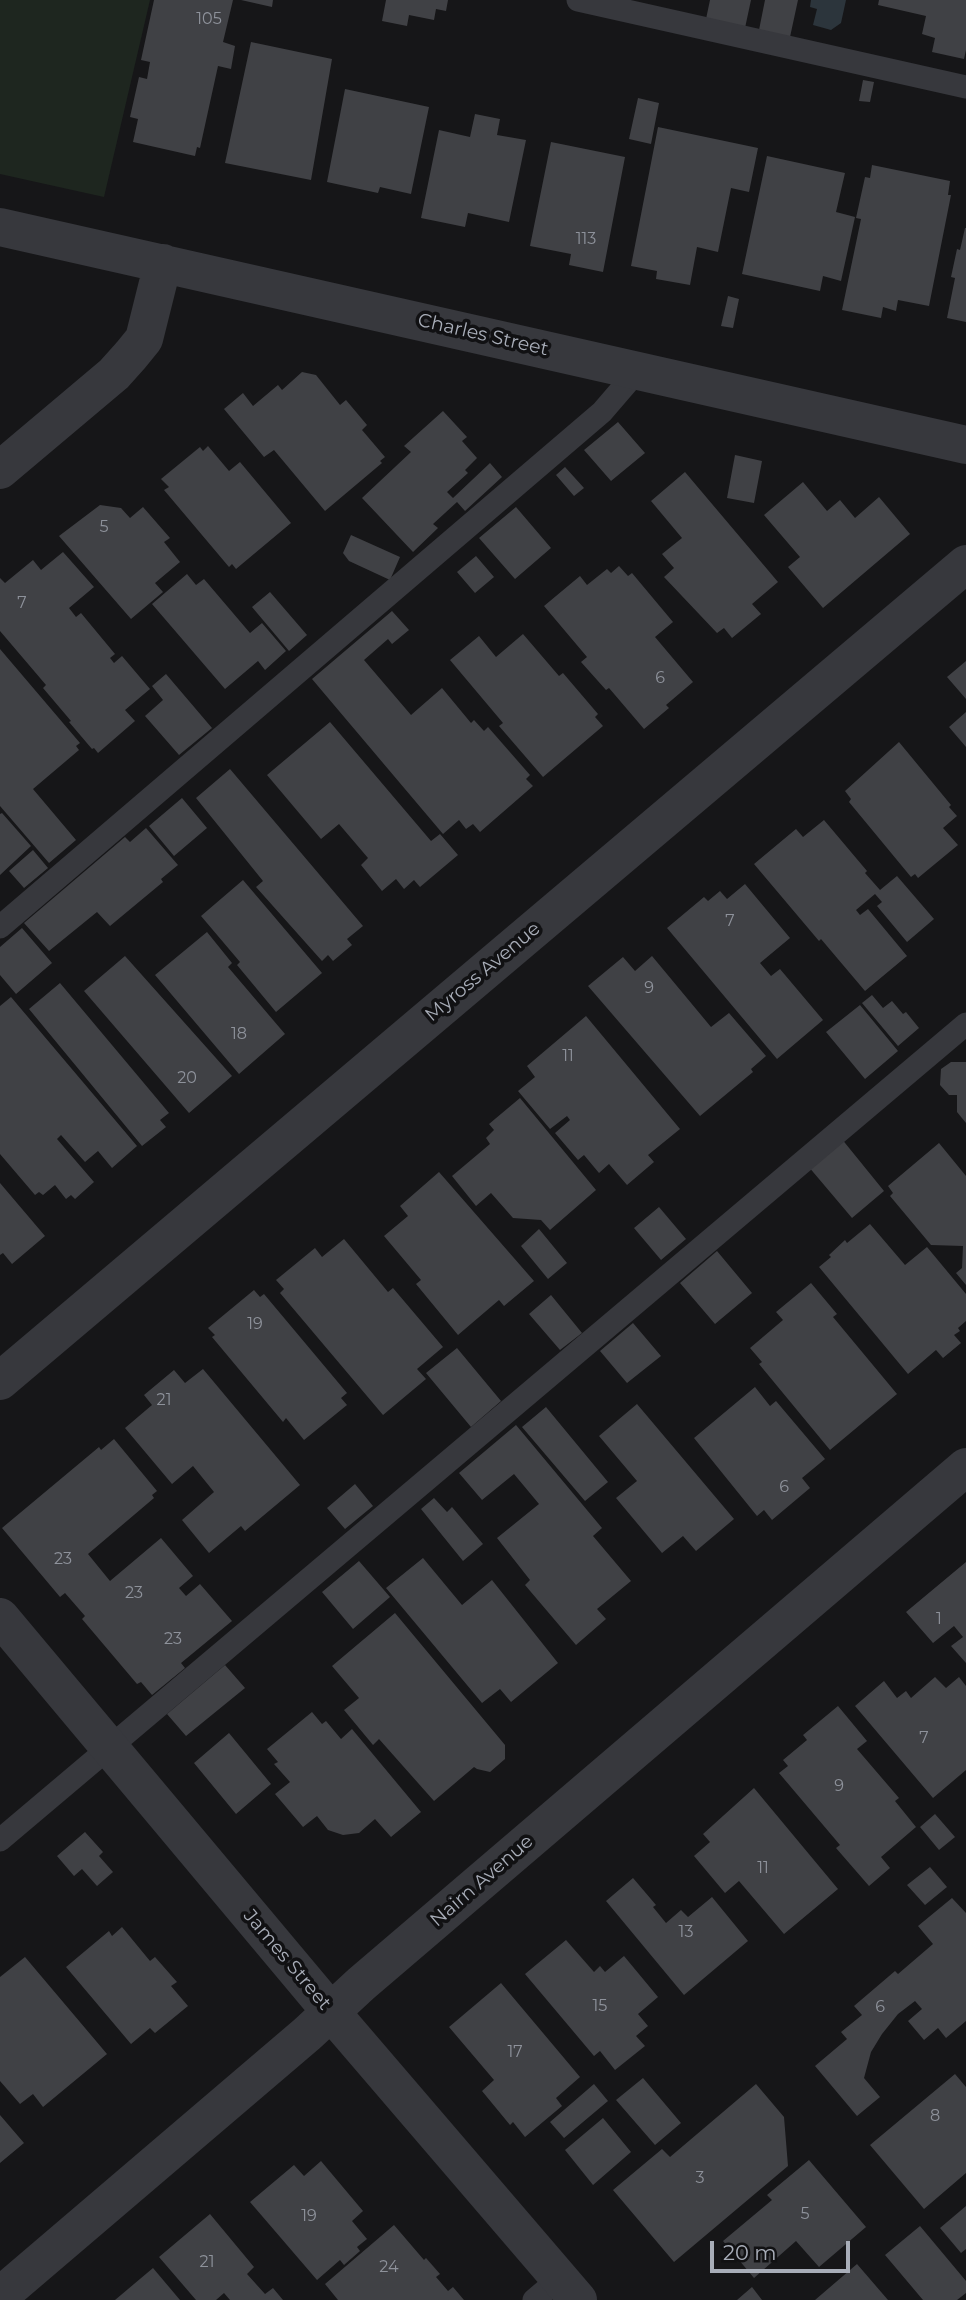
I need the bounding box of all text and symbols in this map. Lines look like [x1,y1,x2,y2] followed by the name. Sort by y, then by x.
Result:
[196,9,222,29] house number: 105
[576,229,596,249] house number: 113
[416,309,550,361] street label: Charles Street
[99,517,109,537] house number: 5
[17,593,27,613] house number: 7
[655,668,665,688] house number: 6
[725,911,735,931] house number: 7
[421,917,545,1027] street label: Myross Avenue
[644,978,654,998] house number: 9
[231,1024,247,1044] house number: 18
[562,1046,574,1066] house number: 11
[177,1068,197,1088] house number: 20
[247,1314,263,1334] house number: 19
[157,1390,171,1410] house number: 21
[779,1477,789,1497] house number: 6
[54,1549,72,1569] house number: 23
[125,1583,143,1603] house number: 23
[936,1609,942,1629] house number: 1
[164,1629,182,1649] house number: 23
[919,1728,929,1748] house number: 7
[834,1776,844,1796] house number: 9
[426,1830,538,1932] street label: Nairn Avenue
[757,1858,769,1878] house number: 11
[238,1905,336,2015] street label: James Street
[679,1922,693,1942] house number: 13
[593,1996,607,2016] house number: 15
[875,1997,885,2017] house number: 6
[507,2042,523,2062] house number: 17
[930,2106,940,2126] house number: 8
[695,2168,705,2188] house number: 3
[800,2204,810,2224] house number: 5
[301,2206,317,2226] house number: 19
[714,2226,854,2270] scale bar
[723,2240,777,2265] text: 20 m
[200,2252,214,2272] house number: 21
[379,2257,399,2277] house number: 24

